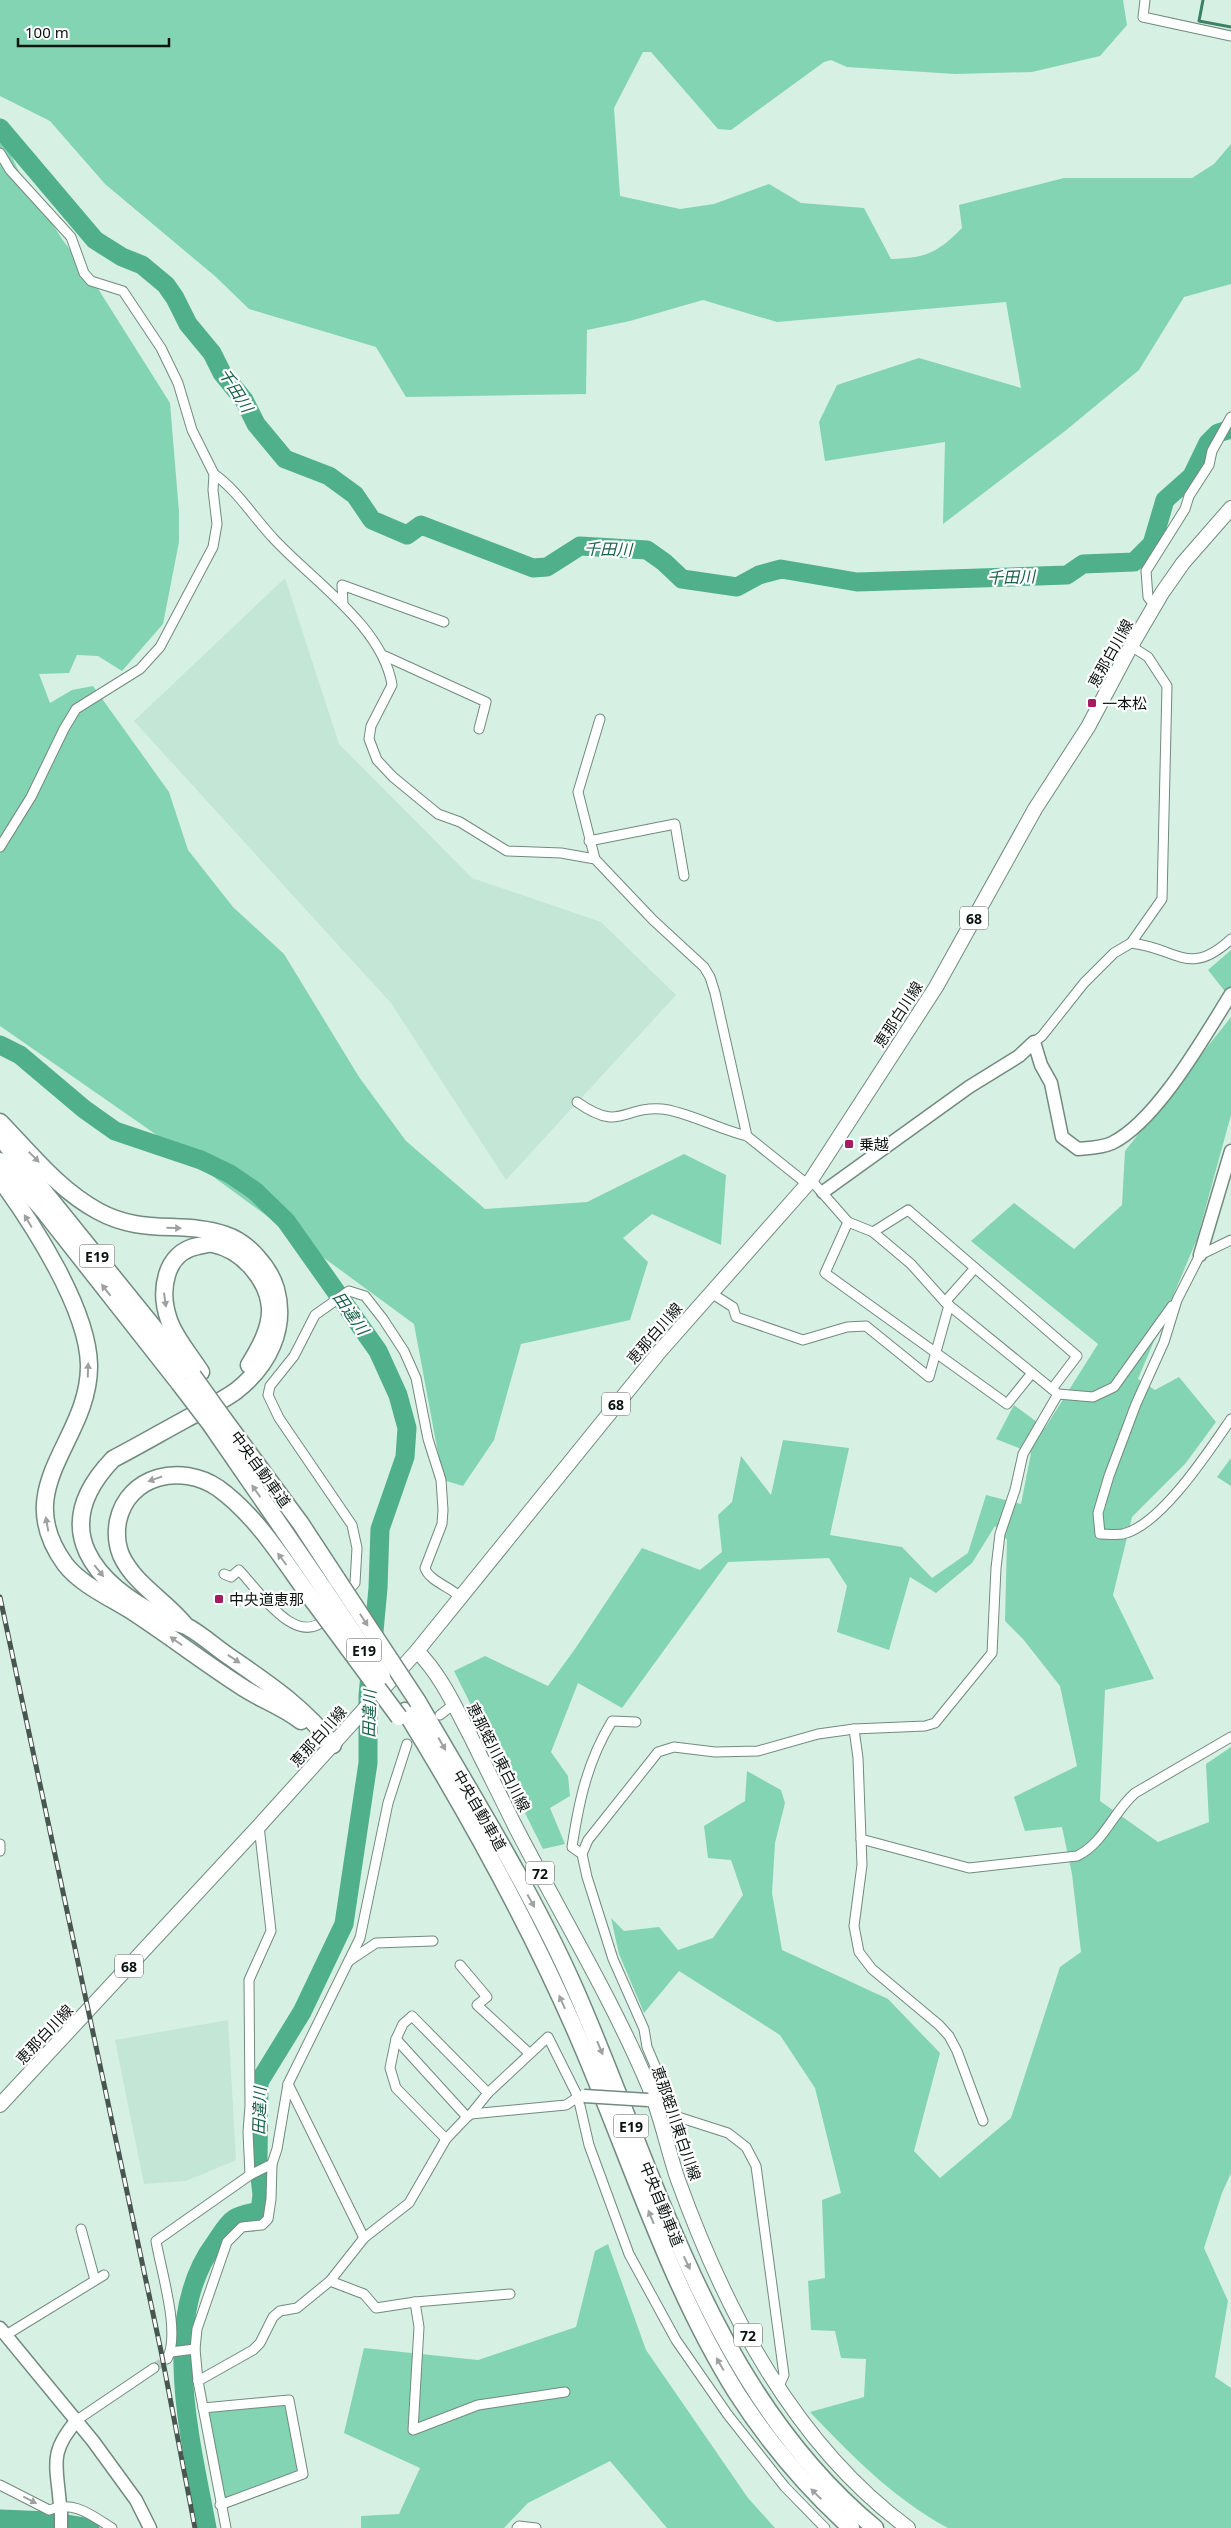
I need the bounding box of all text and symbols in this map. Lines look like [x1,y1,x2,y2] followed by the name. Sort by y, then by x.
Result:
[18,15,169,47] scale bar
[25,22,69,42] text: 100 m
[214,364,259,418] water label: 千田川
[584,538,634,560] water label: 千田川
[987,565,1037,589] water label: 千田川
[1083,615,1137,691] street label: 恵那白川線
[1102,693,1147,713] place label: 一本松
[1086,697,1098,709] marker: 一本松
[960,906,988,930] road number: 68
[869,977,927,1051] street label: 恵那白川線
[859,1134,889,1154] place label: 乗越
[843,1138,855,1150] marker: 乗越
[28,1151,40,1163] one-way arrow
[23,1215,32,1228] one-way arrow
[166,1224,182,1232] one-way arrow
[80,1244,114,1268] road number: E19
[100,1283,111,1296] one-way arrow
[328,1287,375,1341] water label: 田違川
[162,1293,170,1309] one-way arrow
[622,1298,686,1368] street label: 恵那白川線
[85,1362,93,1378] one-way arrow
[602,1392,630,1416] road number: 68
[226,1427,296,1511] street label: 中央自動車道
[147,1475,162,1483] one-way arrow
[251,1484,261,1498] one-way arrow
[43,1515,51,1531] one-way arrow
[277,1552,287,1566] one-way arrow
[94,1564,105,1577] one-way arrow
[229,1589,304,1609] place label: 中央道恵那
[213,1593,225,1605] marker: 中央道恵那
[359,1613,369,1627] one-way arrow
[169,1636,183,1646] one-way arrow
[346,1638,382,1662] road number: E19
[227,1654,241,1664] one-way arrow
[358,1688,380,1738] water label: 田違川
[463,1699,535,1815] street label: 恵那蛭川東白川線
[285,1701,351,1771] street label: 恵那白川線
[438,1738,447,1751] one-way arrow
[449,1766,511,1854] street label: 中央自動車道
[526,1862,554,1885] road number: 72
[526,1894,535,1908] one-way arrow
[115,1954,143,1978] road number: 68
[558,1995,566,2009] one-way arrow
[11,2000,77,2068] street label: 恵那白川線
[596,2041,604,2056] one-way arrow
[648,2063,706,2183] street label: 恵那蛭川東白川線
[247,2085,271,2135] water label: 田違川
[614,2114,648,2138] road number: E19
[636,2159,688,2249] street label: 中央自動車道
[646,2210,654,2224] one-way arrow
[684,2256,692,2270] one-way arrow
[734,2324,762,2346] road number: 72
[715,2357,724,2370] one-way arrow
[810,2489,822,2501] one-way arrow
[23,2496,37,2504] one-way arrow

